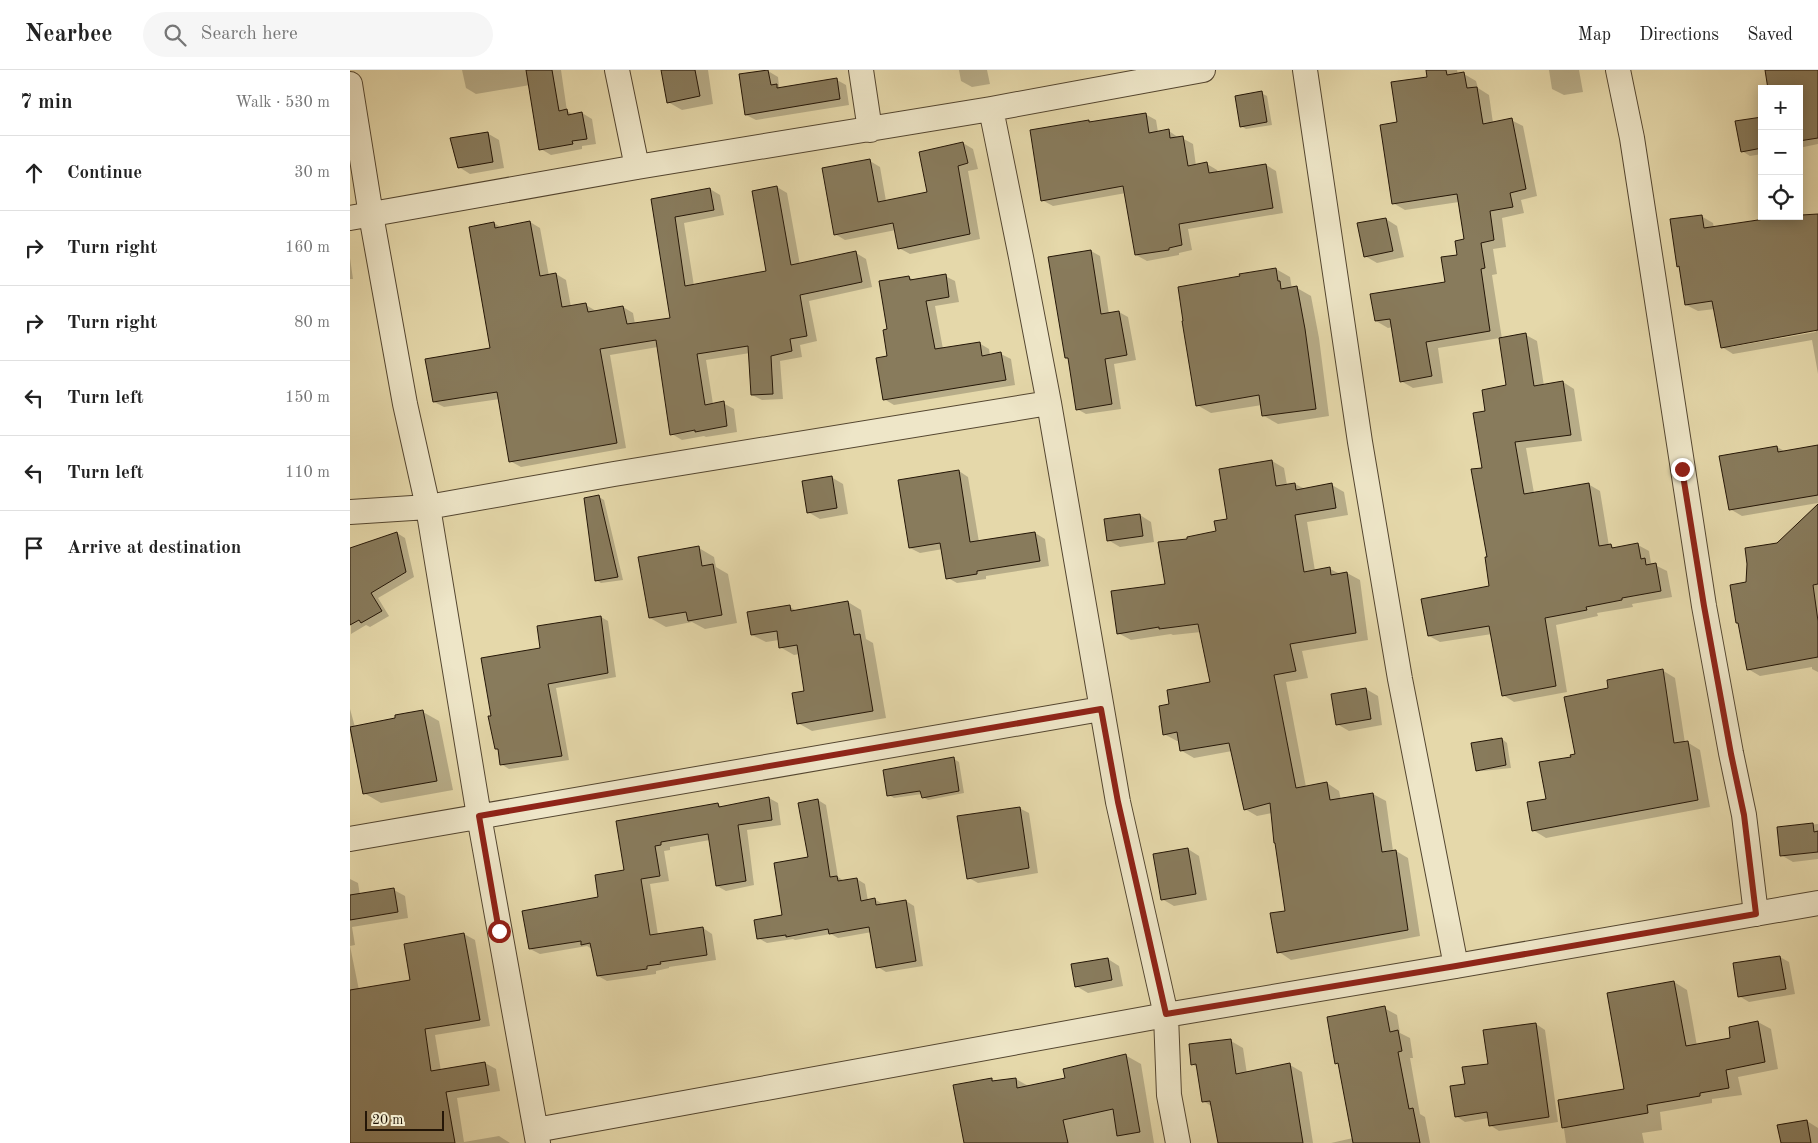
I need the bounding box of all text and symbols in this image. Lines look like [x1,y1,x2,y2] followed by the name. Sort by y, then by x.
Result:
[143,12,493,57] search box
[161,21,189,49] icon: search
[25,23,113,47] text: Nearbee
[201,25,298,44] text: Search here
[1578,26,1611,44] text: Map
[1639,26,1719,44] text: Directions
[1747,26,1793,44] text: Saved
[1758,85,1803,220] map controls
[1758,85,1803,130] button: +
[20,92,73,113] text: 7 min
[235,95,330,111] text: Walk · 530 m
[1758,130,1803,175] button: −
[20,159,48,187] icon: ahead
[67,164,142,183] text: Continue
[294,165,330,181] text: 30 m
[1758,175,1803,220] button: locate
[20,234,48,262] icon: right
[67,239,157,258] text: Turn right
[285,240,330,256] text: 160 m
[20,309,48,337] icon: right
[67,314,157,333] text: Turn right
[294,315,330,331] text: 80 m
[20,384,48,412] icon: left
[67,389,144,408] text: Turn left
[285,390,330,406] text: 150 m
[1671,458,1694,481] route end
[20,459,48,487] icon: left
[67,464,144,483] text: Turn left
[285,465,330,481] text: 110 m
[20,534,48,562] icon: arrive
[67,539,241,558] text: Arrive at destination
[488,920,511,943] route start
[365,1108,444,1131] scale bar
[372,1113,403,1127] text: 20 m

